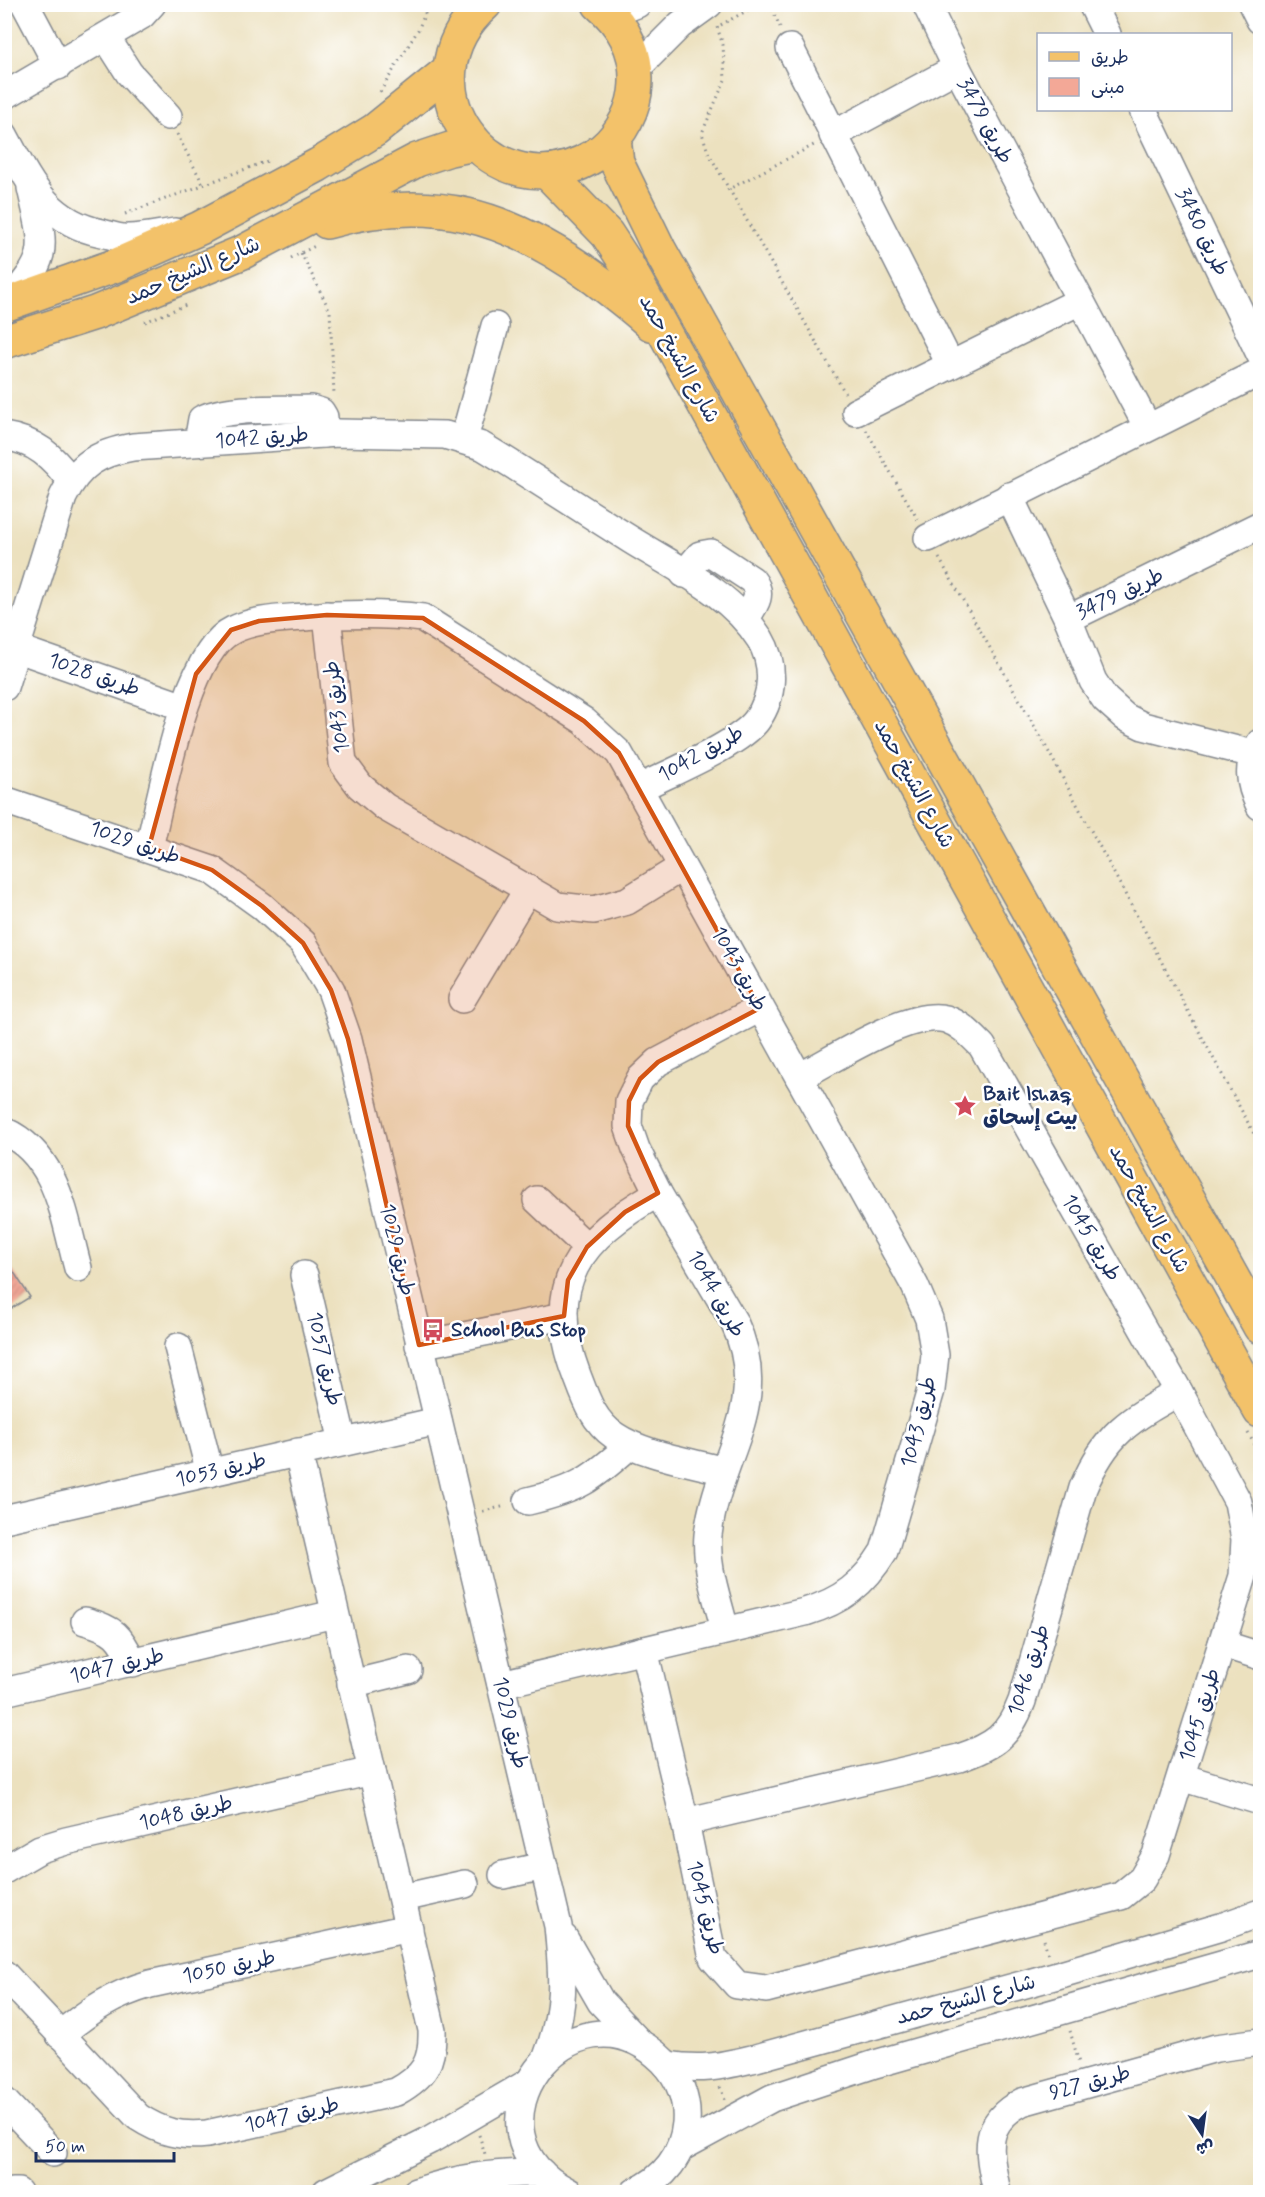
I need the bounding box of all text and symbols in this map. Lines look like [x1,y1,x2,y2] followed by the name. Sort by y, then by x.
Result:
[1037,33,1232,111] legend
[1091,46,1129,70] text: طريق
[951,73,1019,169] street label: طريق 3479
[1091,76,1125,100] text: مبنى
[1169,183,1235,281] street label: طريق 3480
[122,230,264,312] street label: شارع الشيخ حمد
[632,290,726,428] street label: شارع الشيخ حمد
[214,421,310,455] street label: طريق 1042
[1071,561,1169,627] street label: طريق 3479
[44,646,144,704] street label: طريق 1028
[317,659,357,755] street label: طريق 1043
[867,715,961,853] street label: شارع الشيخ حمد
[653,719,749,789] street label: طريق 1042
[86,814,184,872] street label: طريق 1029
[704,922,774,1016] street label: طريق 1043
[983,1080,1078,1132] place label: Bait Ishaq بيت إسحاق
[952,1093,978,1119] place icon: Bait Ishaq بيت إسحاق
[1102,1140,1196,1278] street label: شارع الشيخ حمد
[1055,1189,1127,1287] street label: طريق 1045
[373,1201,421,1299] street label: طريق 1029
[681,1245,751,1343] street label: طريق 1044
[300,1309,348,1409] street label: طريق 1057
[451,1316,586,1344] place label: School Bus Stop
[420,1317,446,1343] bus stop icon: School Bus Stop
[894,1373,944,1471] street label: طريق 1043
[173,1446,269,1494] street label: طريق 1053
[1001,1621,1057,1719] street label: طريق 1046
[67,1642,167,1690] street label: طريق 1047
[1173,1665,1227,1765] street label: طريق 1045
[486,1674,534,1772] street label: طريق 1029
[136,1789,236,1837] street label: طريق 1048
[680,1858,730,1958] street label: طريق 1045
[180,1943,278,1991] street label: طريق 1050
[893,1968,1039,2032] street label: شارع الشيخ حمد
[1046,2059,1134,2107] street label: طريق 927
[242,2091,342,2139] street label: طريق 1047
[1172,2104,1232,2164] north arrow
[36,2125,174,2163] scale bar
[45,2135,85,2159] text: 50 m
[1194,2135,1216,2159] text: ش

